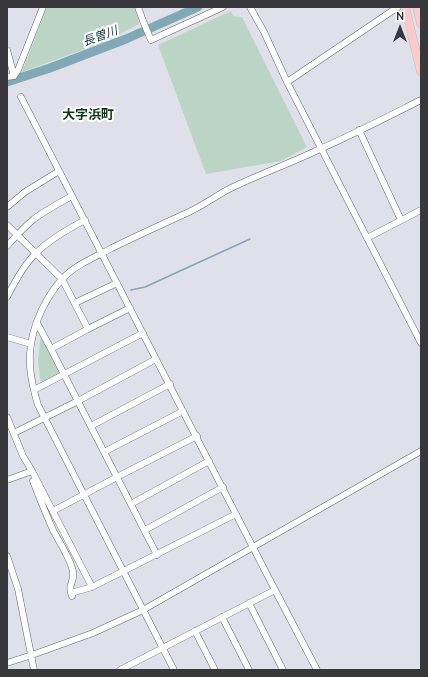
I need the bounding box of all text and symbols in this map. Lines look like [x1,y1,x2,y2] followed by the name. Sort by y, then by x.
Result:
[380,8,420,48] north arrow
[396,10,404,22] text: N
[81,23,119,49] water label: 長曽川
[62,107,114,123] district label: 大字浜町

